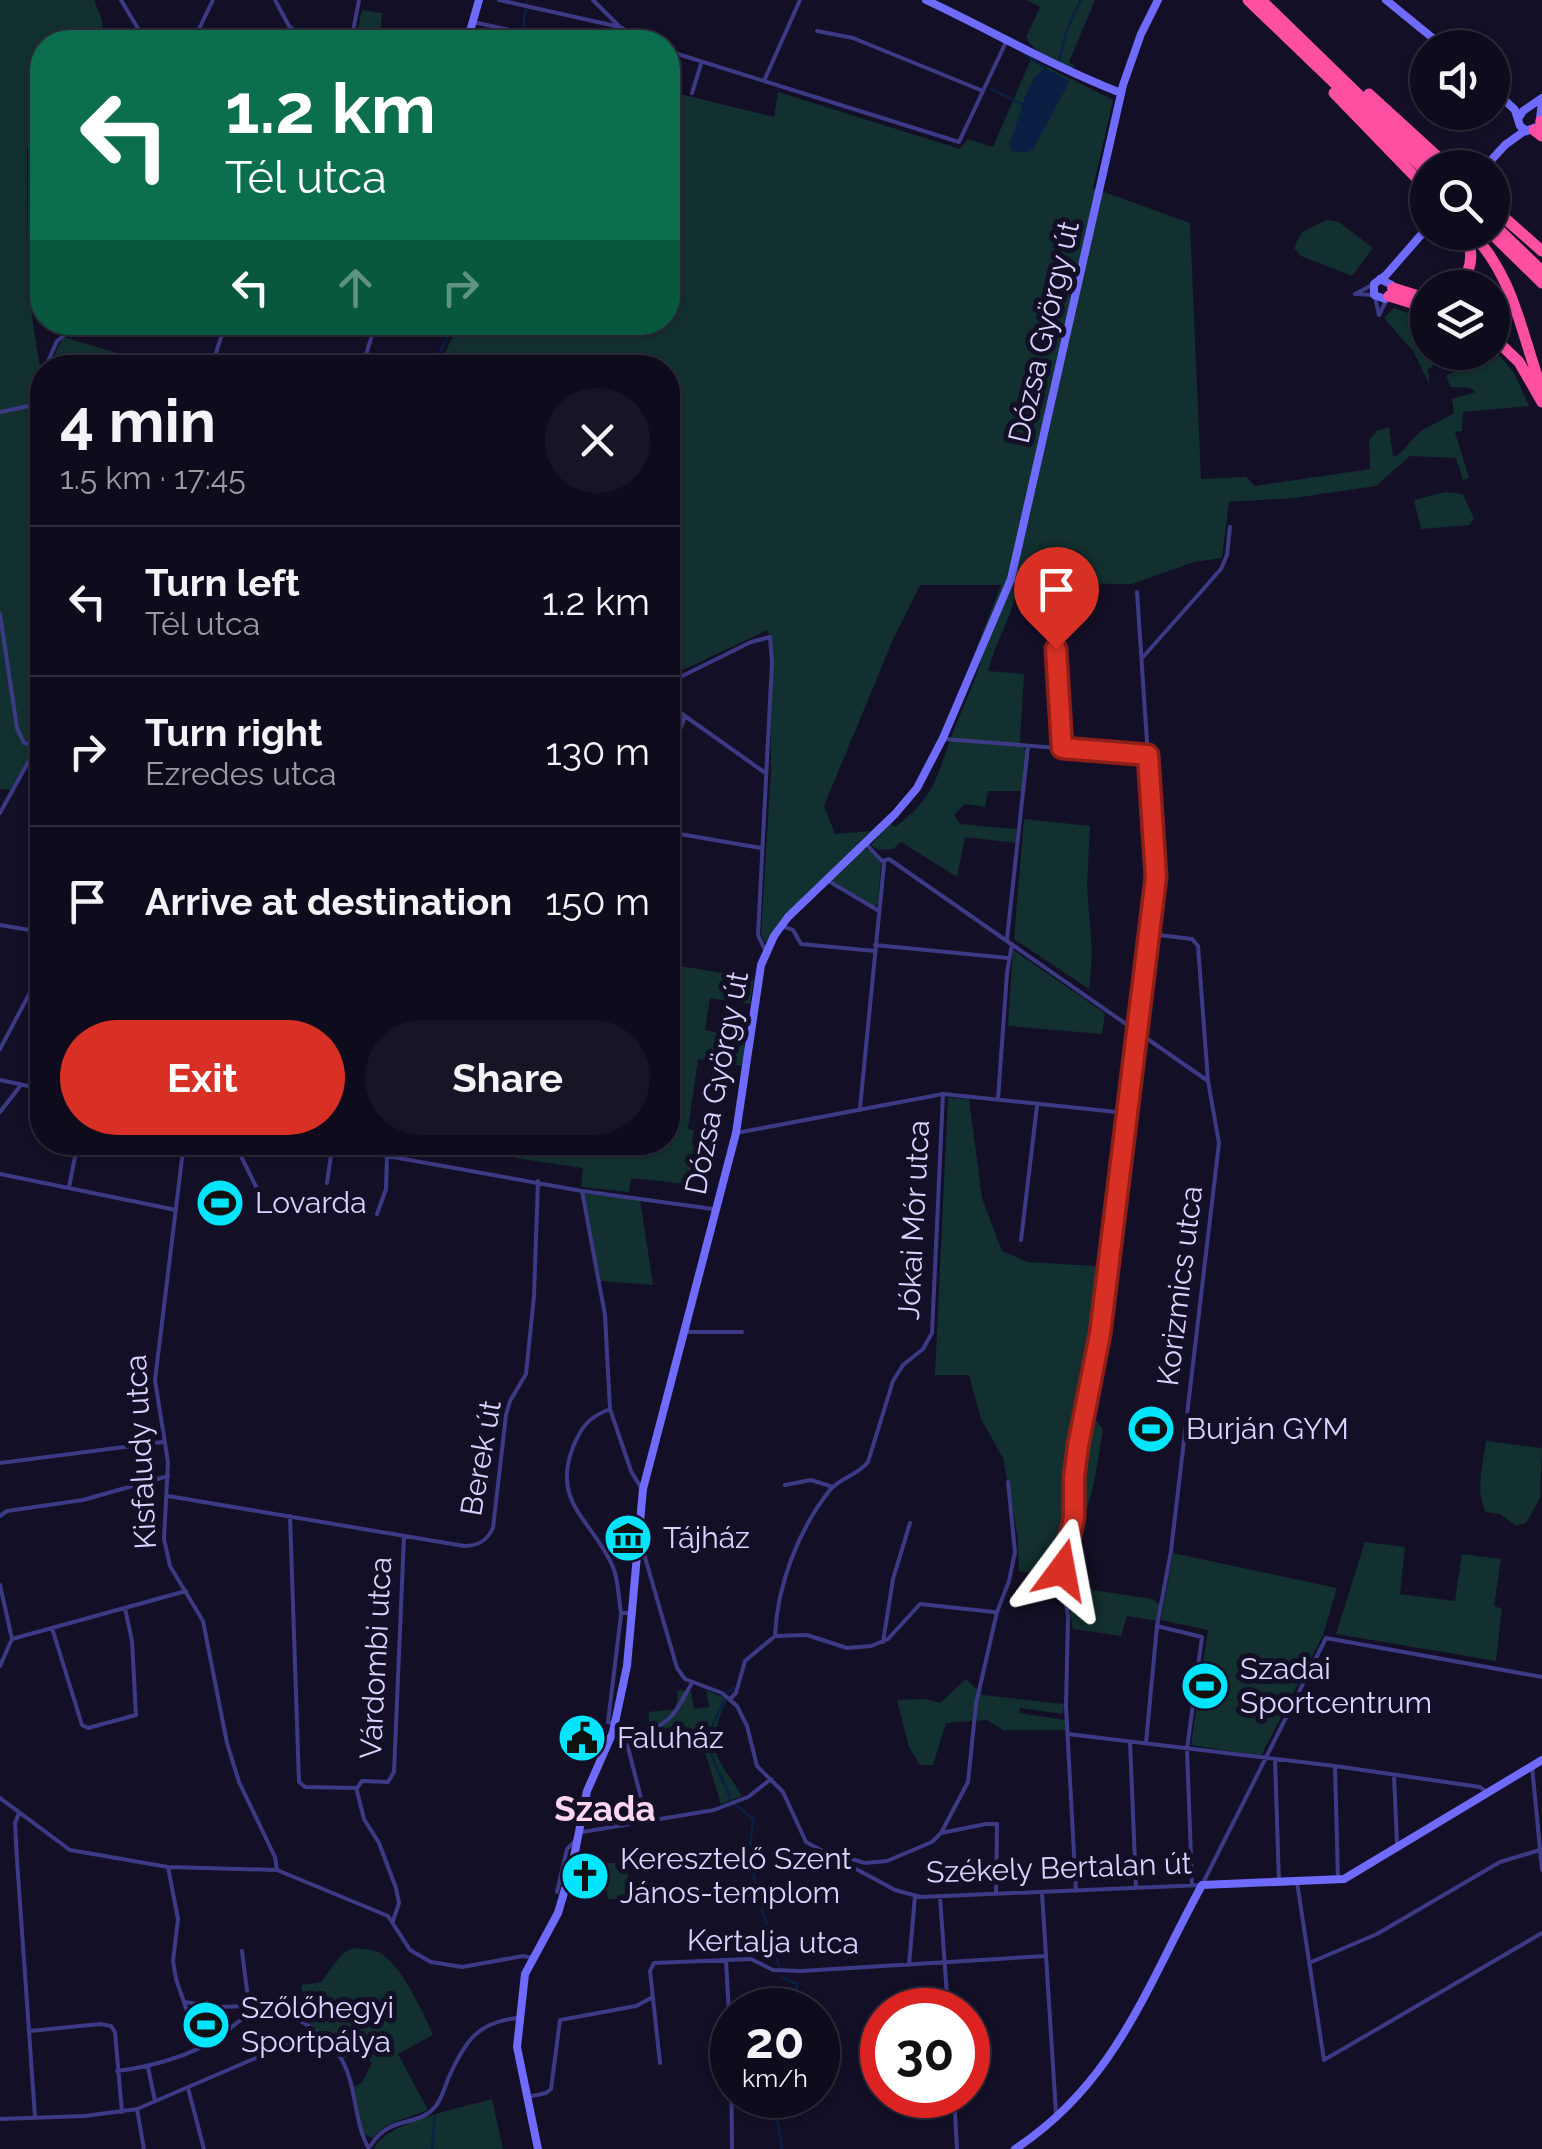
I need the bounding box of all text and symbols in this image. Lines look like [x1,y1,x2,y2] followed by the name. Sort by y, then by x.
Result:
[1410,30,1510,370] map controls
[1410,30,1510,130] button: sound
[225,67,436,149] text: 1.2 km
[60,70,190,200] icon: left
[1410,150,1510,250] button: search
[225,151,387,204] text: Tél utca
[1001,218,1086,446] street label: Dózsa György út
[223,260,278,315] icon: left
[328,260,383,315] icon: ahead
[433,260,488,315] icon: right
[1410,270,1510,370] button: layers
[60,386,216,456] text: 4 min
[545,388,650,493] button: close
[60,459,246,496] text: 1.5 km · 17:45
[1014,547,1099,650] pin
[145,560,300,605] text: Turn left
[1029,562,1084,617] icon: arrive
[60,574,115,629] icon: left
[542,579,650,624] text: 1.2 km
[145,605,260,642] text: Tél utca
[145,710,322,755] text: Turn right
[60,724,115,779] icon: right
[546,729,650,774] text: 130 m
[145,755,337,792] text: Ezredes utca
[60,874,115,929] icon: arrive
[145,879,512,924] text: Arrive at destination
[545,879,650,924] text: 150 m
[678,968,755,1197] street label: Dózsa György út
[60,1020,345,1135] button: Exit
[365,1020,650,1135] button: Share
[891,1119,936,1321] street label: Jókai Mór utca
[194,1177,246,1229] sports icon: Lovarda
[1150,1184,1209,1388] street label: Korizmics utca
[255,1185,367,1220] place label: Lovarda
[118,1354,163,1550] street label: Kisfaludy utca
[453,1397,508,1518] street label: Berek út
[1125,1403,1177,1455] sports icon: Burján GYM
[1186,1411,1349,1446] place label: Burján GYM
[602,1512,654,1564] museum icon: Tájház
[1010,1518,1114,1622] position arrow
[663,1520,750,1555] place label: Tájház
[353,1556,398,1760] street label: Várdombi utca
[1240,1651,1432,1720] place label: Szadai Sportcentrum
[1179,1660,1231,1712] sports icon: Szadai Sportcentrum
[556,1712,608,1764] public building icon: Faluház
[617,1720,724,1755] place label: Faluház
[554,1788,656,1829] district label: Szada
[620,1841,852,1910] place label: Keresztelő Szent János-templom
[926,1845,1192,1890] street label: Székely Bertalan út
[559,1850,611,1902] church icon: Keresztelő Szent János-templom
[687,1922,859,1961] street label: Kertalja utca
[860,1988,990,2118] speed limit sign: 30
[241,1990,394,2059] place label: Szőlőhegyi Sportpálya
[180,1999,232,2051] sports icon: Szőlőhegyi Sportpálya
[746,2011,804,2070] text: 20
[742,2063,808,2093] text: km/h

